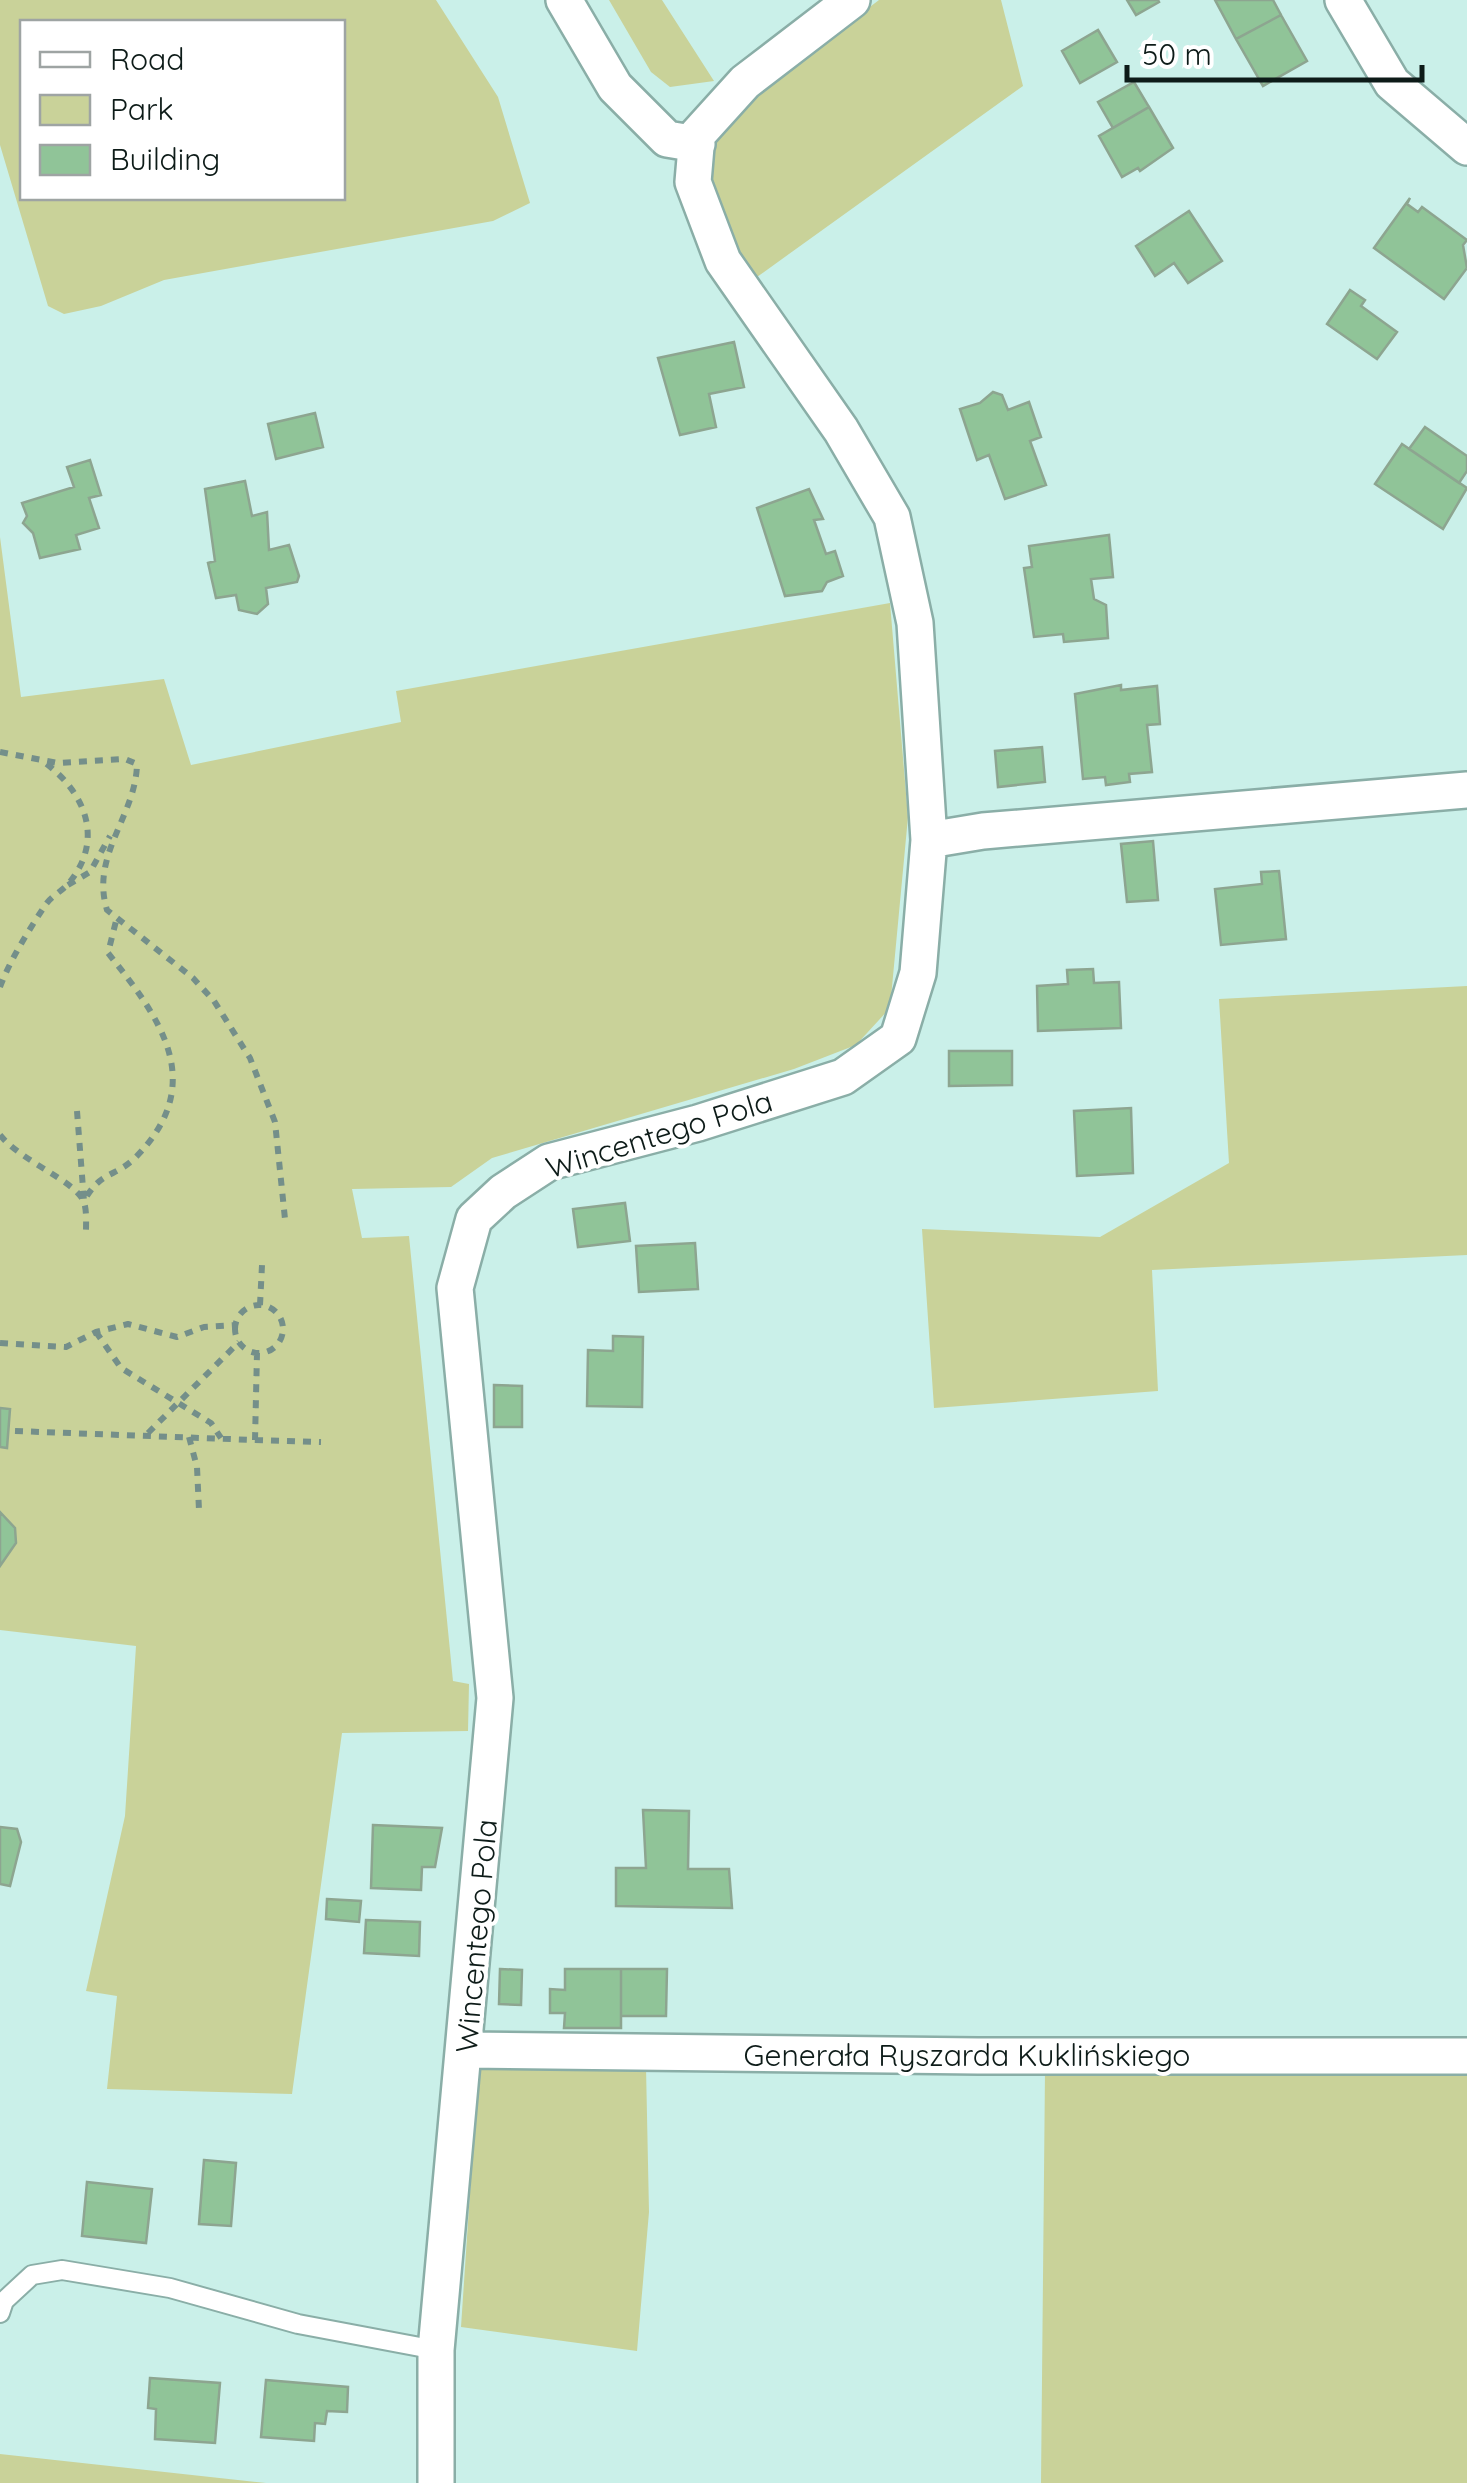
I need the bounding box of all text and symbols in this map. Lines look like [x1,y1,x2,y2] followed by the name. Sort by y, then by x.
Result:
[20,20,345,200] legend
[1127,20,1422,82] scale bar
[1142,35,1212,73] text: 50 m
[110,40,184,78] text: Road
[110,90,174,128] text: Park
[110,140,220,178] text: Building
[541,1082,777,1186] street label: Wincentego Pola
[447,1817,505,2055] street label: Wincentego Pola
[744,2036,1190,2074] street label: Generała Ryszarda Kuklińskiego

